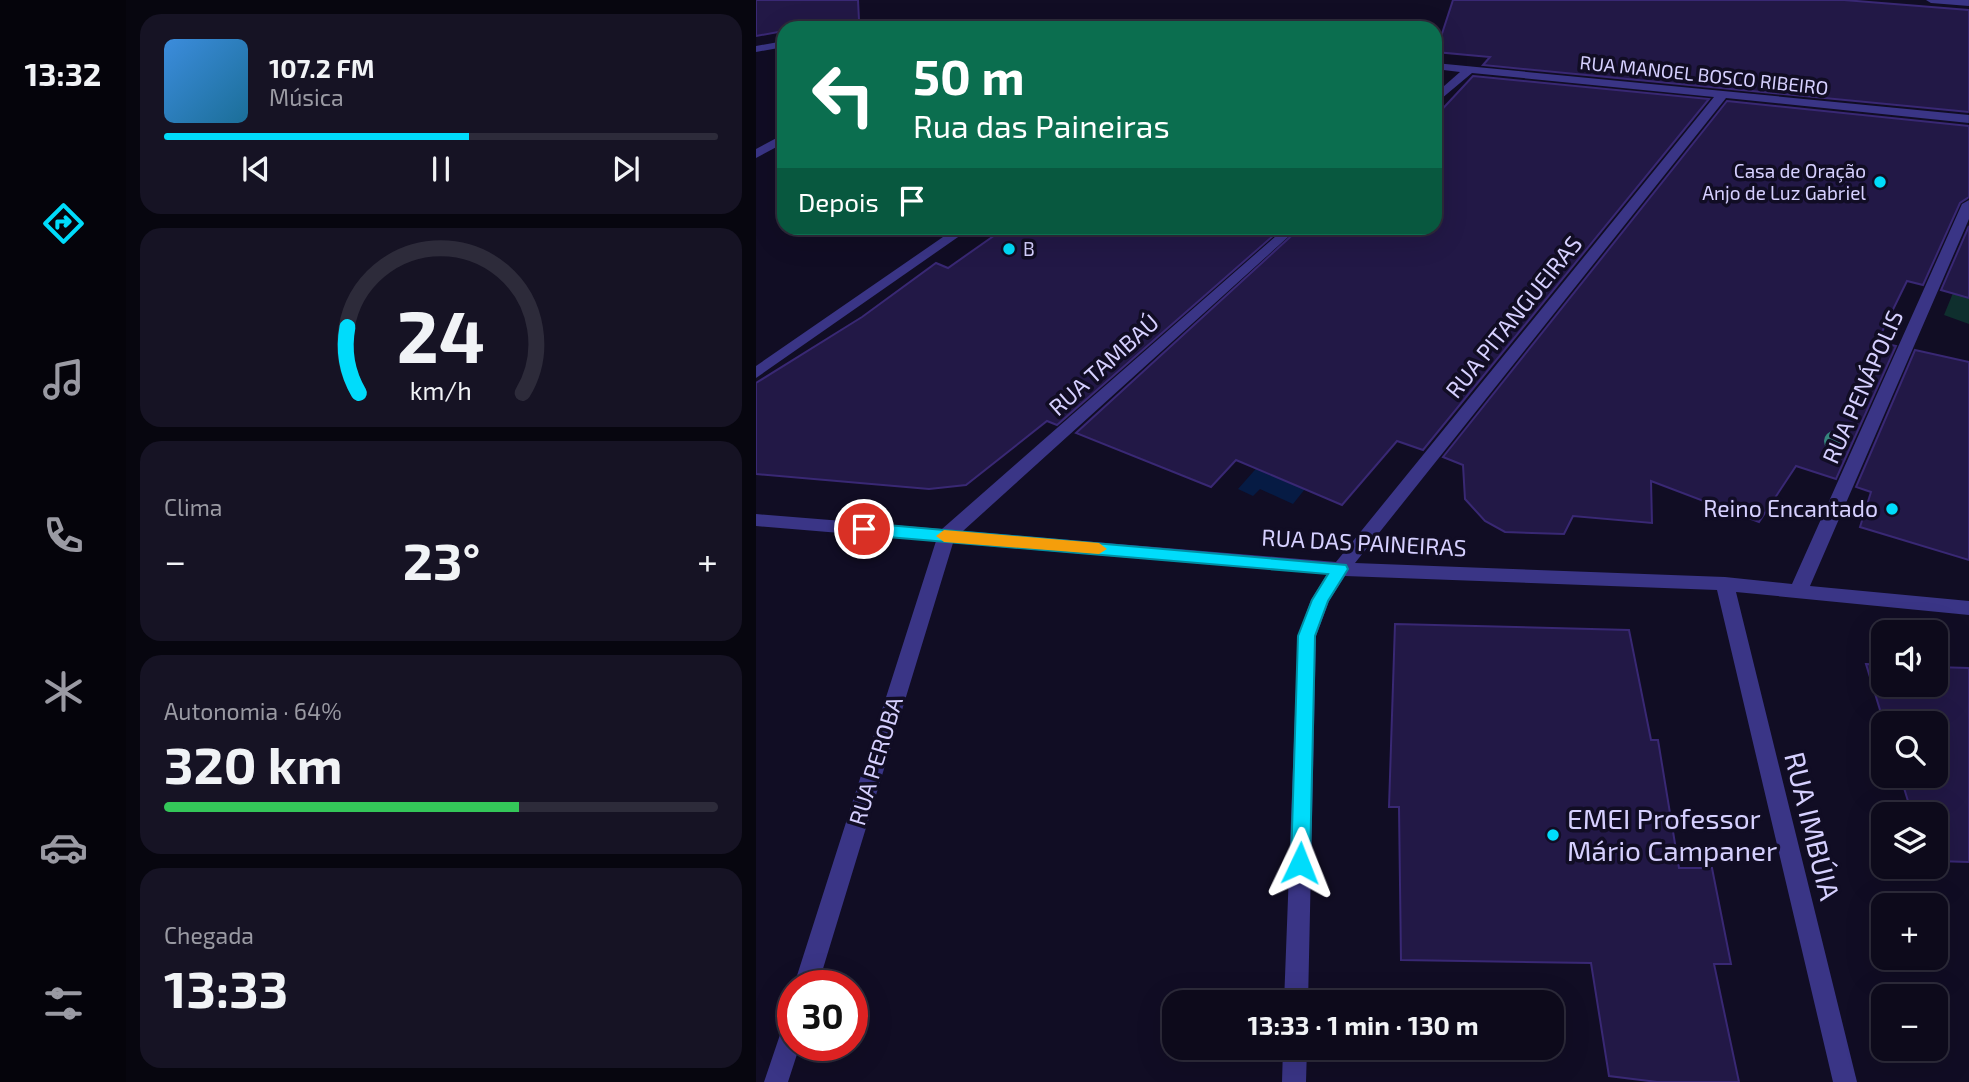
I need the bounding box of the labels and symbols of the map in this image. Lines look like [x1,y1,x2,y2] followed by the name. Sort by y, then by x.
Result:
[1579,50,1830,99] street label: RUA MANOEL BOSCO RIBEIRO
[1702,159,1866,204] place label: Casa de Oração Anjo de Luz Gabriel
[1872,174,1888,190] marker: Casa de Oração Anjo de Luz Gabriel
[1439,230,1587,403] street label: RUA PITANGUEIRAS
[1023,237,1035,260] place label: B
[1001,241,1017,257] marker: B
[1816,306,1908,468] street label: RUA PENÁPOLIS
[1043,308,1164,421] street label: RUA TAMBAÚ
[1703,494,1878,522] place label: Reino Encantado
[834,499,894,559] pin
[1884,501,1900,517] marker: Reino Encantado
[1261,523,1467,561] street label: RUA DAS PAINEIRAS
[842,692,908,828] street label: RUA PEROBA
[1778,748,1848,904] street label: RUA IMBÚIA
[1567,801,1777,867] place label: EMEI Professor Mário Campaner
[1263,826,1337,900] position arrow
[1545,827,1561,843] marker: EMEI Professor Mário Campaner
[777,970,868,1061] speed limit sign: 30

